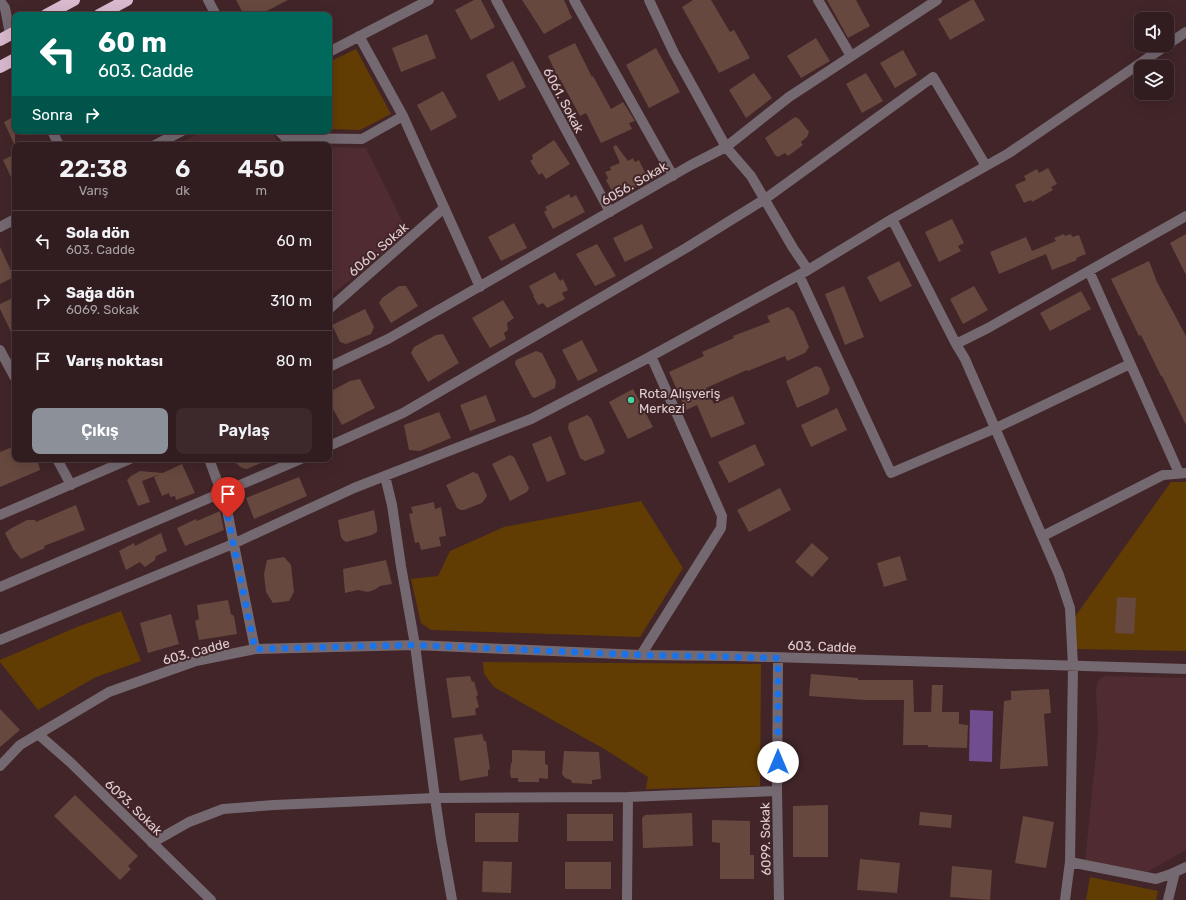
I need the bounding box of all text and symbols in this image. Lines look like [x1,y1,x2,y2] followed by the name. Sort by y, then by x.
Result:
[1134,12,1174,100] map controls
[1134,12,1174,52] button: sound
[98,26,167,59] text: 60 m
[32,28,84,80] icon: left
[98,60,193,82] text: 603. Cadde
[1134,60,1174,100] button: layers
[540,65,587,136] street label: 6061. Sokak
[81,104,103,126] icon: right
[32,106,73,124] text: Sonra
[59,155,128,183] text: 22:38
[175,155,190,183] text: 6
[238,155,285,183] text: 450
[598,158,670,208] street label: 6056. Sokak
[79,183,108,198] text: Varış
[175,183,190,198] text: dk
[255,183,267,198] text: m
[345,219,412,279] street label: 6060. Sokak
[66,224,130,242] text: Sola dön
[32,230,54,252] icon: left
[276,232,312,250] text: 60 m
[66,242,135,257] text: 603. Cadde
[66,284,135,302] text: Sağa dön
[32,290,54,312] icon: right
[270,292,312,310] text: 310 m
[66,302,139,317] text: 6069. Sokak
[32,350,54,372] icon: arrive
[66,352,163,370] text: Varış noktası
[276,352,312,370] text: 80 m
[639,386,721,416] place label: Rota Alışveriş Merkezi
[626,395,636,405] marker: Rota Alışveriş Merkezi
[32,408,168,454] button: Çıkış
[176,408,312,454] button: Paylaş
[211,477,245,518] pin
[217,483,239,505] icon: arrive
[161,635,231,668] street label: 603. Cadde
[787,638,857,655] street label: 603. Cadde
[757,741,799,783] position arrow
[102,776,166,839] street label: 6093. Sokak
[757,802,774,876] street label: 6099. Sokak

